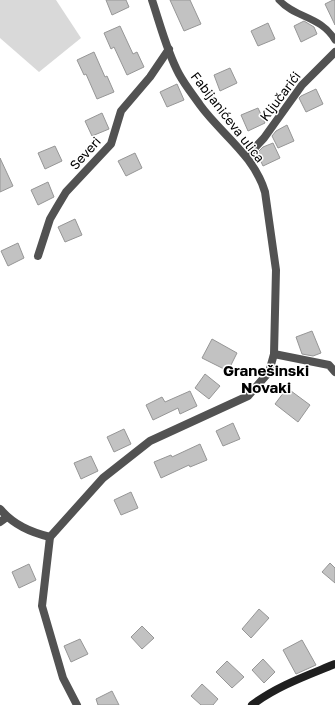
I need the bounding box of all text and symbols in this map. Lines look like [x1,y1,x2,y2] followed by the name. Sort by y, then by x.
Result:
[256,68,304,124] street label: Ključarići
[188,69,268,165] street label: Fabijanićeva ulica
[66,133,104,173] street label: Severi
[223,361,309,396] district label: Granešinski Novaki

